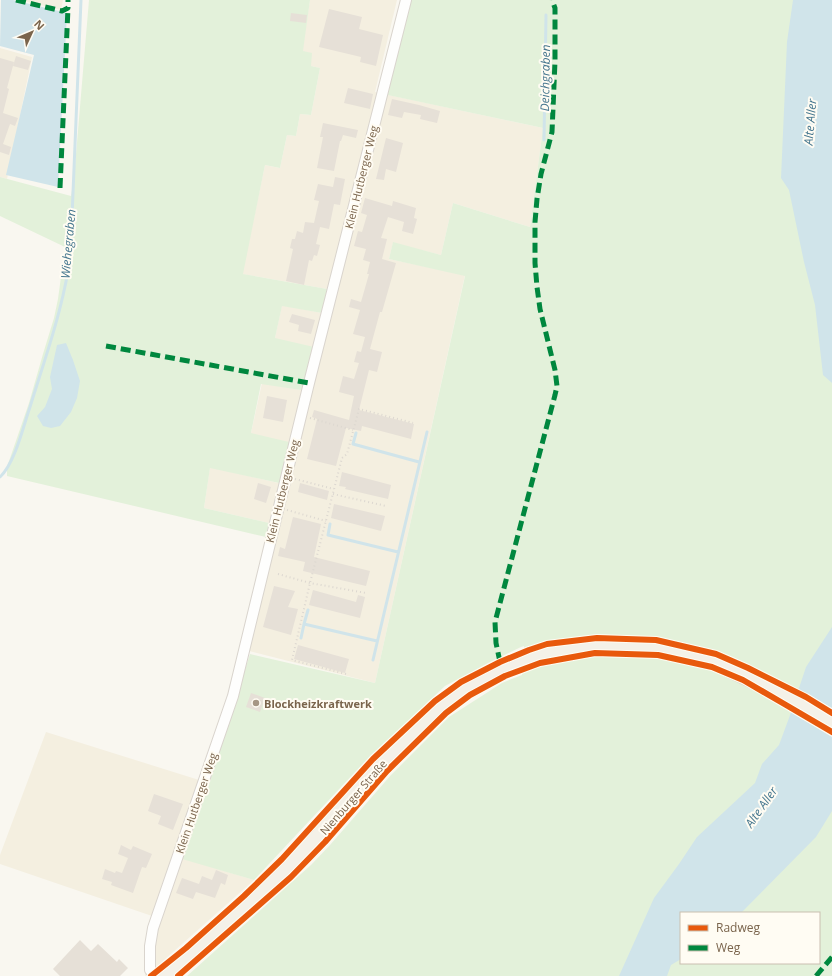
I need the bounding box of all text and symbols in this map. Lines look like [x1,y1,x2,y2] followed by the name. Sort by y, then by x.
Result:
[12,12,52,52] north arrow
[31,16,48,33] text: N
[536,44,554,112] water label: Deichgraben
[799,97,821,147] water label: Alte Aller
[341,124,381,230] street label: Klein Hutberger Weg
[56,208,80,279] water label: Wiehegraben
[262,438,302,544] street label: Klein Hutberger Weg
[264,696,372,711] place label: Blockheizkraftwerk
[251,698,261,708] marker: Blockheizkraftwerk
[172,750,220,856] street label: Klein Hutberger Weg
[316,756,390,838] street label: Nienburger Straße
[740,782,782,832] water label: Alte Aller
[680,912,820,964] legend
[716,919,760,936] text: Radweg
[716,939,741,956] text: Weg

